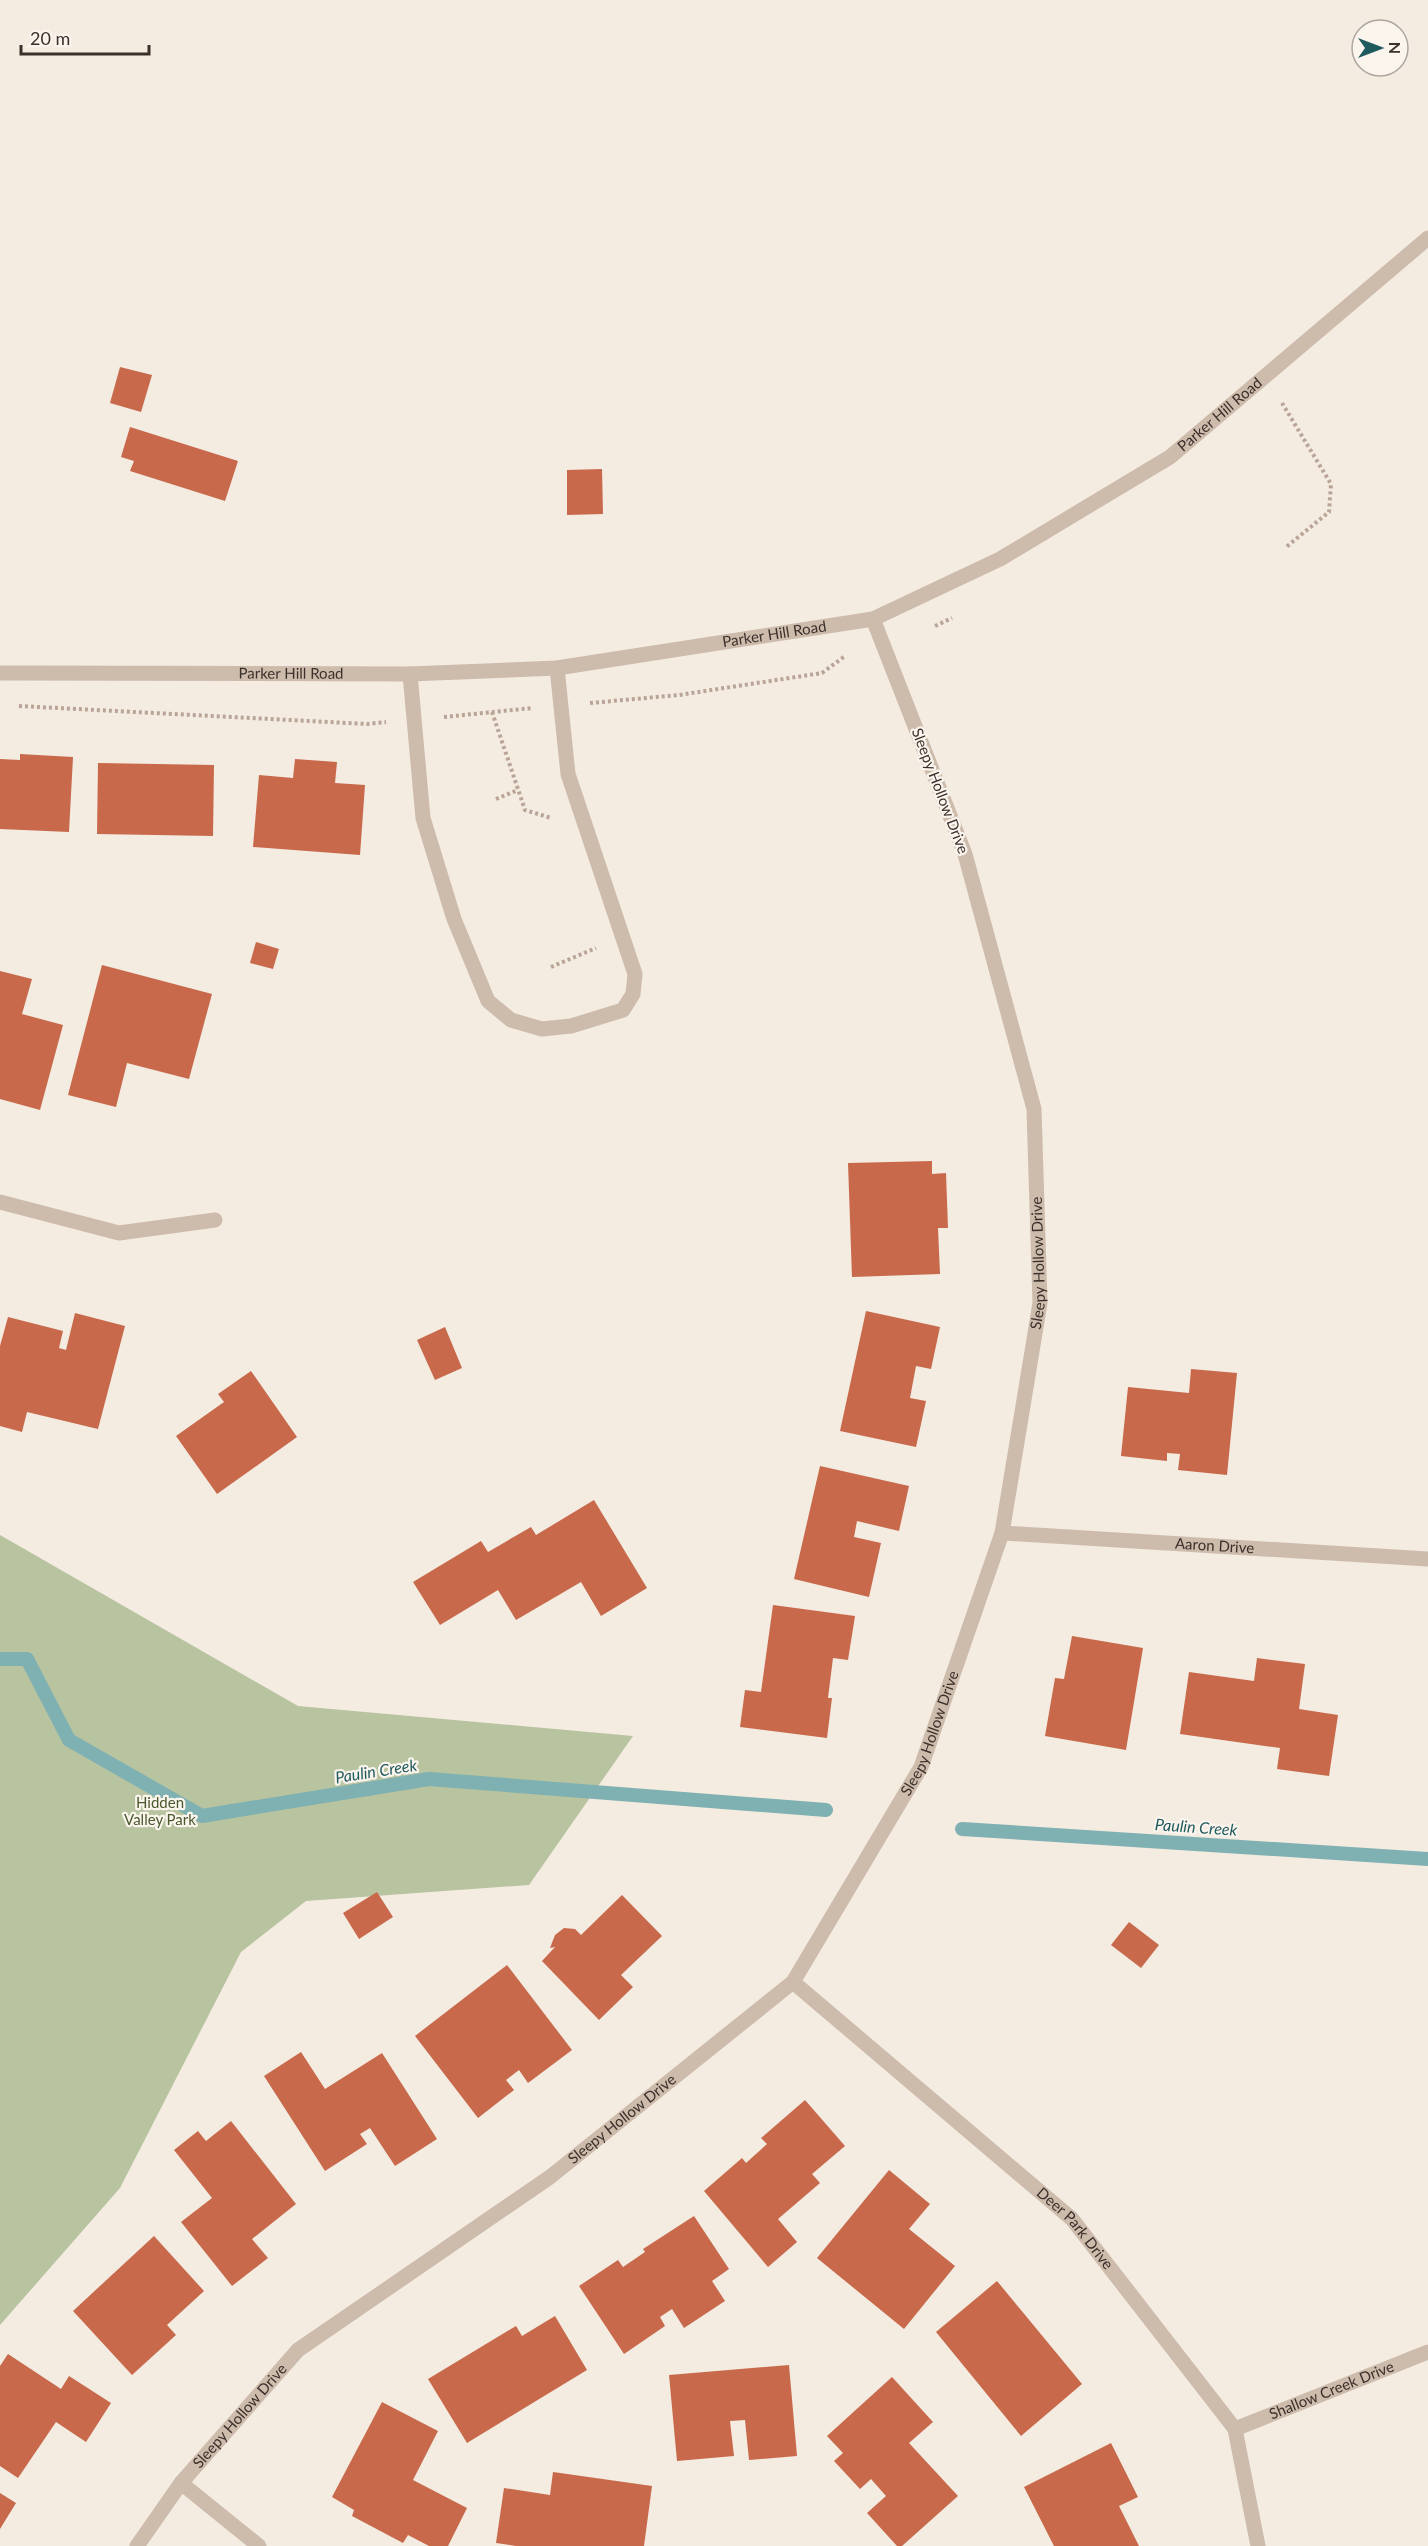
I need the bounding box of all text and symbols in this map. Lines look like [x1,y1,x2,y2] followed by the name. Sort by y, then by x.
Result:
[21,18,148,56] scale bar
[1350,18,1410,78] north arrow
[30,27,70,49] text: 20 m
[1386,42,1405,54] text: N
[1173,373,1265,455] street label: Parker Hill Road
[721,616,827,650] street label: Parker Hill Road
[238,664,344,682] street label: Parker Hill Road
[909,725,973,856] street label: Sleepy Hollow Drive
[1026,1196,1048,1331] street label: Sleepy Hollow Drive
[1175,1534,1255,1556] street label: Aaron Drive
[896,1668,962,1799] street label: Sleepy Hollow Drive
[334,1755,419,1786] water label: Paulin Creek
[124,1793,196,1828] park label: Hidden Valley Park
[1154,1814,1238,1839] water label: Paulin Creek
[564,2070,679,2167] street label: Sleepy Hollow Drive
[1034,2183,1118,2273] street label: Deer Park Drive
[1266,2357,1396,2423] street label: Shallow Creek Drive
[188,2359,290,2471] street label: Sleepy Hollow Drive

